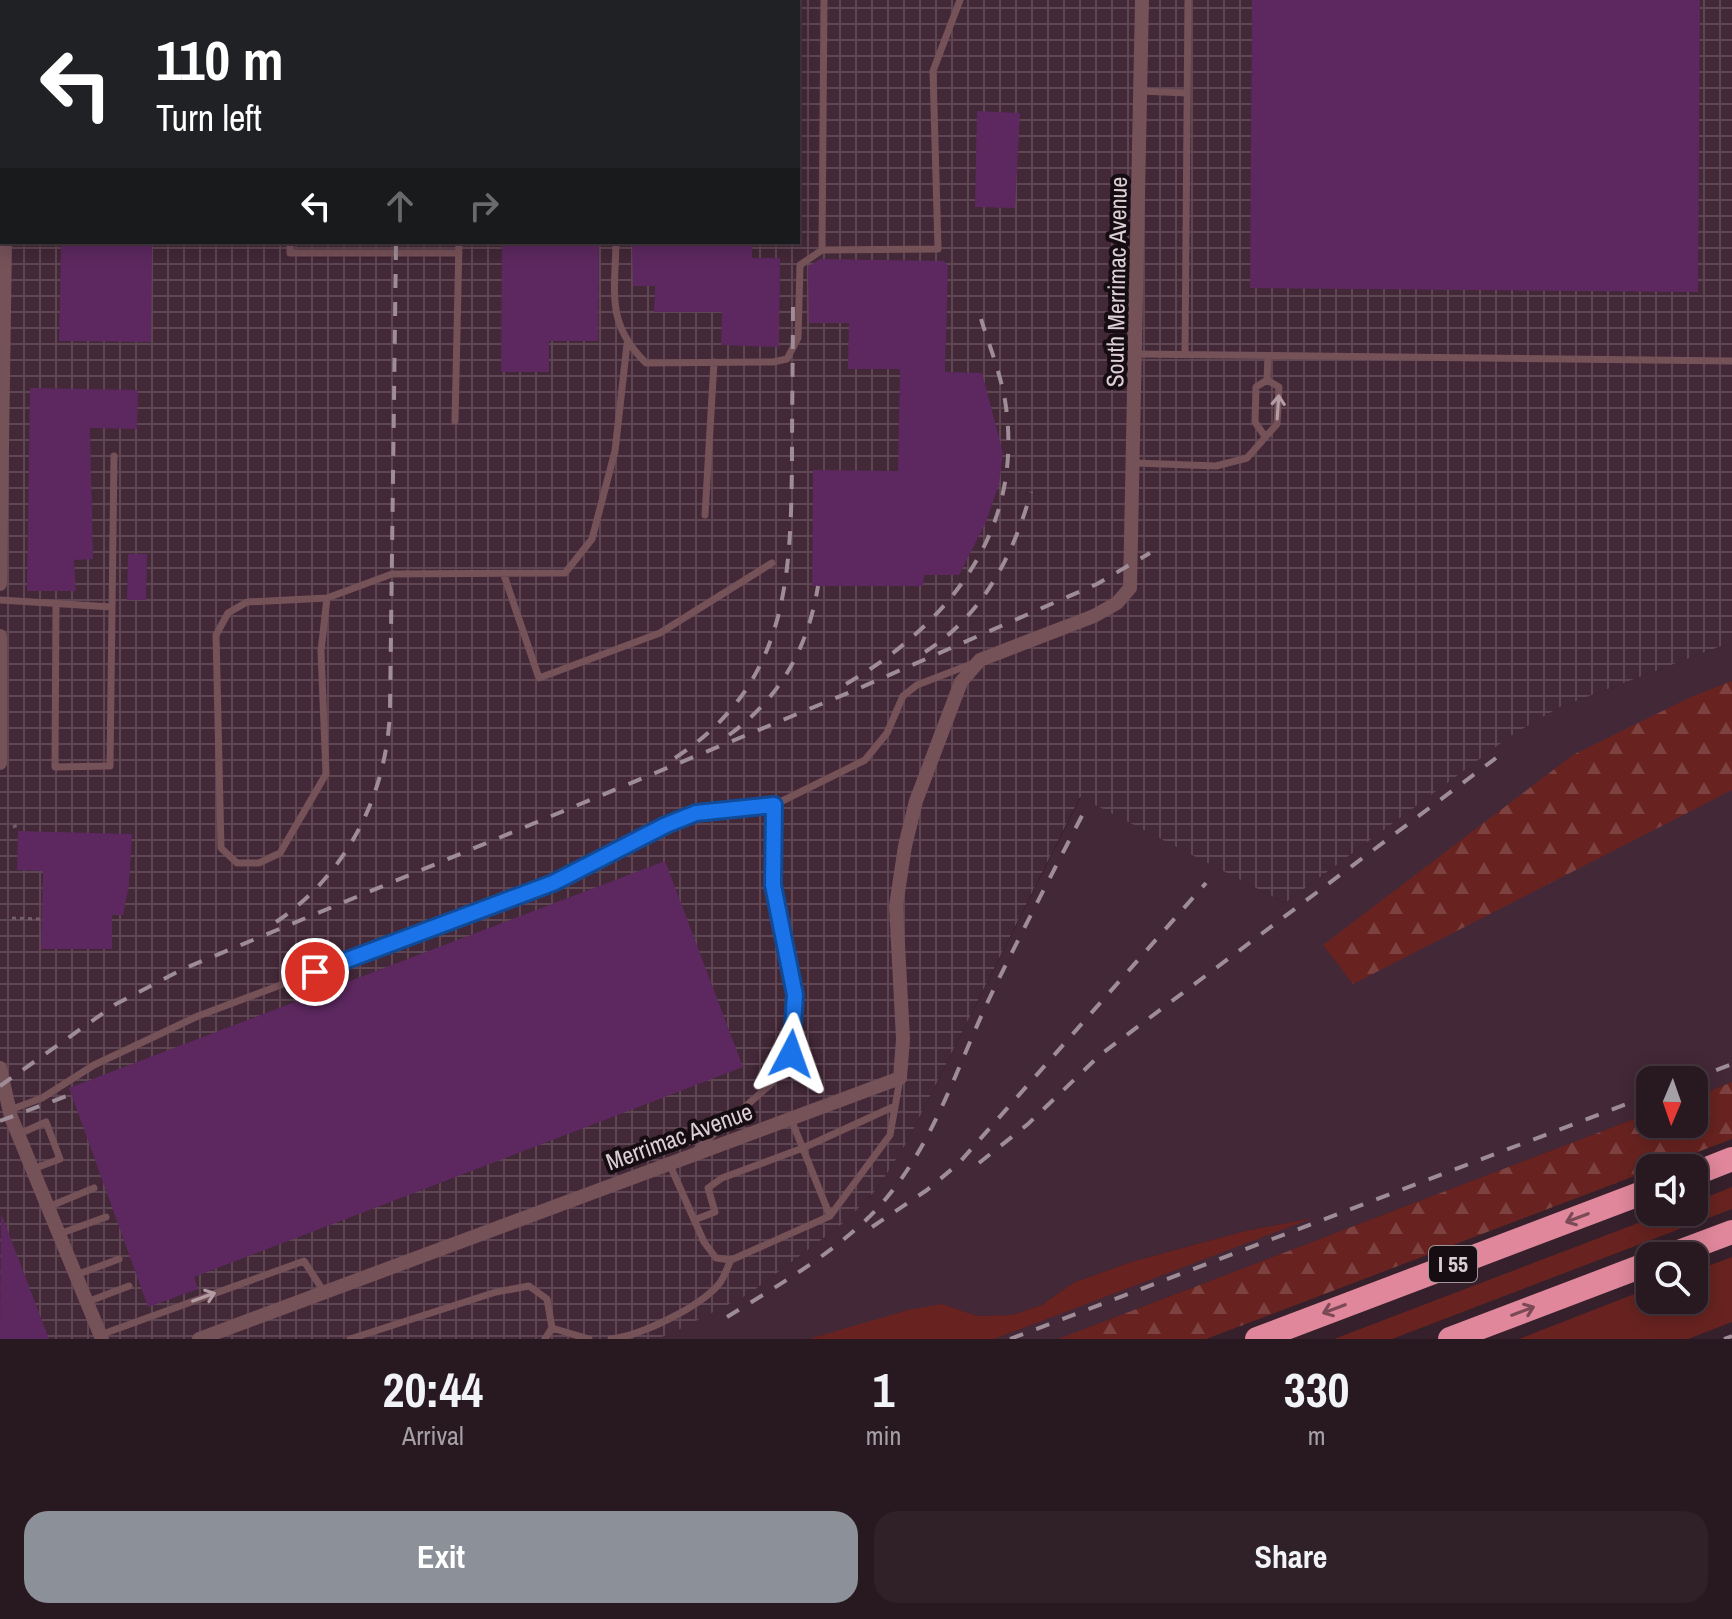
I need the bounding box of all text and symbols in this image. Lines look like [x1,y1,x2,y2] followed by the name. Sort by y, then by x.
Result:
[156,22,284,97] text: 110 m
[24,32,128,136] icon: left
[156,94,262,142] text: Turn left
[1098,176,1134,388] street label: South Merrimac Avenue
[294,184,338,228] icon: left
[378,184,422,228] icon: ahead
[462,184,506,228] icon: right
[1271,394,1286,421] one-way arrow
[281,938,349,1006] pin
[293,950,337,994] icon: arrive
[749,1012,833,1096] position arrow
[1636,1066,1708,1138] north arrow
[1636,1066,1708,1314] map controls
[601,1095,757,1177] street label: Merrimac Avenue
[1636,1154,1708,1226] button: sound
[1565,1211,1590,1226] one-way arrow
[1636,1242,1708,1314] button: search
[1429,1246,1477,1282] road number: I 55
[191,1289,216,1303] one-way arrow
[1322,1303,1347,1317] one-way arrow
[1510,1303,1535,1317] one-way arrow
[383,1357,483,1422] text: 20:44
[873,1357,894,1422] text: 1
[1284,1357,1349,1422] text: 330
[402,1418,464,1453] text: Arrival
[866,1418,901,1453] text: min
[1308,1418,1326,1453] text: m
[24,1511,858,1603] button: Exit
[874,1511,1708,1603] button: Share

